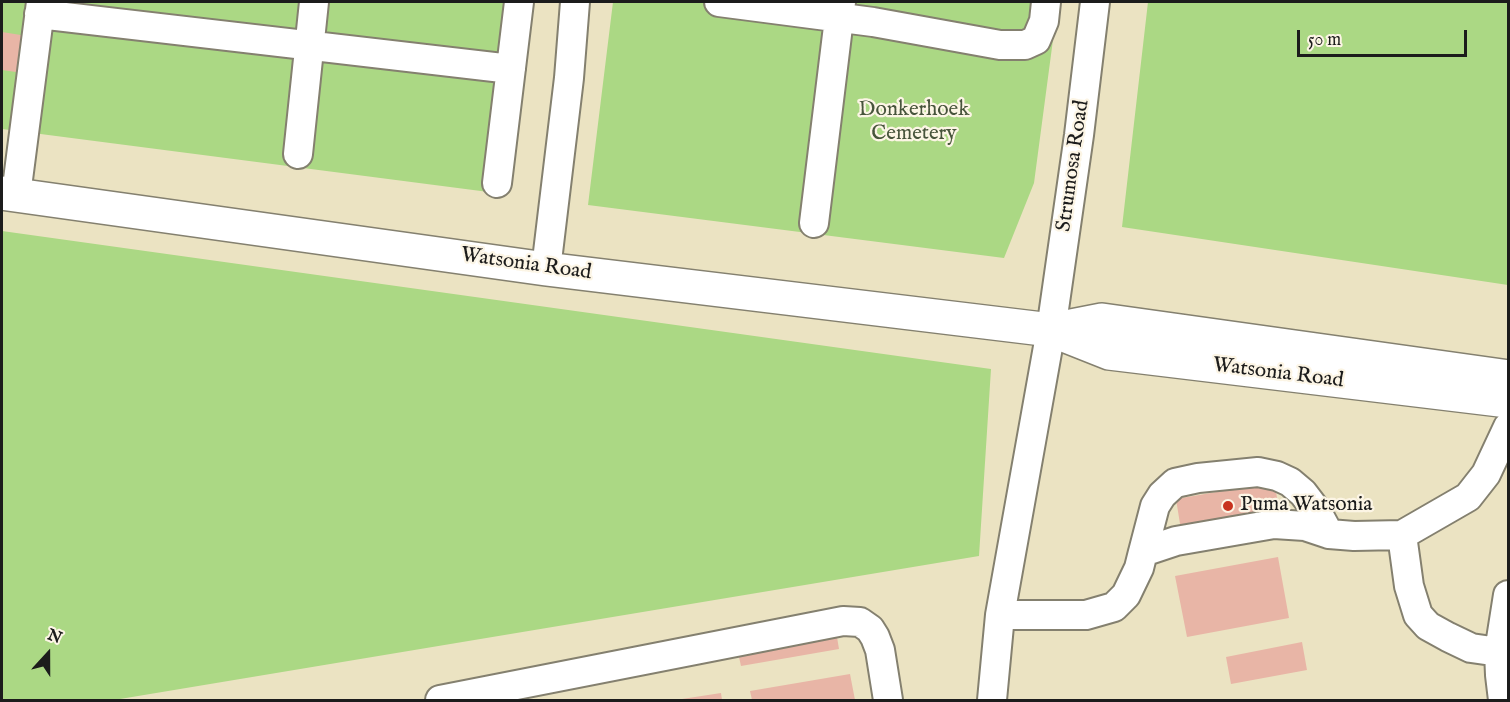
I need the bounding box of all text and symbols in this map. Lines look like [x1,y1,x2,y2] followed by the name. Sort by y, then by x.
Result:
[1300,18,1470,56] scale bar
[1308,29,1341,52] text: 50 m
[859,98,969,148] park label: Donkerhoek Cemetery
[1052,99,1096,233] street label: Strumosa Road
[459,243,593,287] street label: Watsonia Road
[1211,353,1345,395] street label: Watsonia Road
[1240,493,1372,519] place label: Puma Watsonia
[1221,499,1235,513] marker: Puma Watsonia
[18,624,78,684] north arrow
[44,625,64,649] text: N

